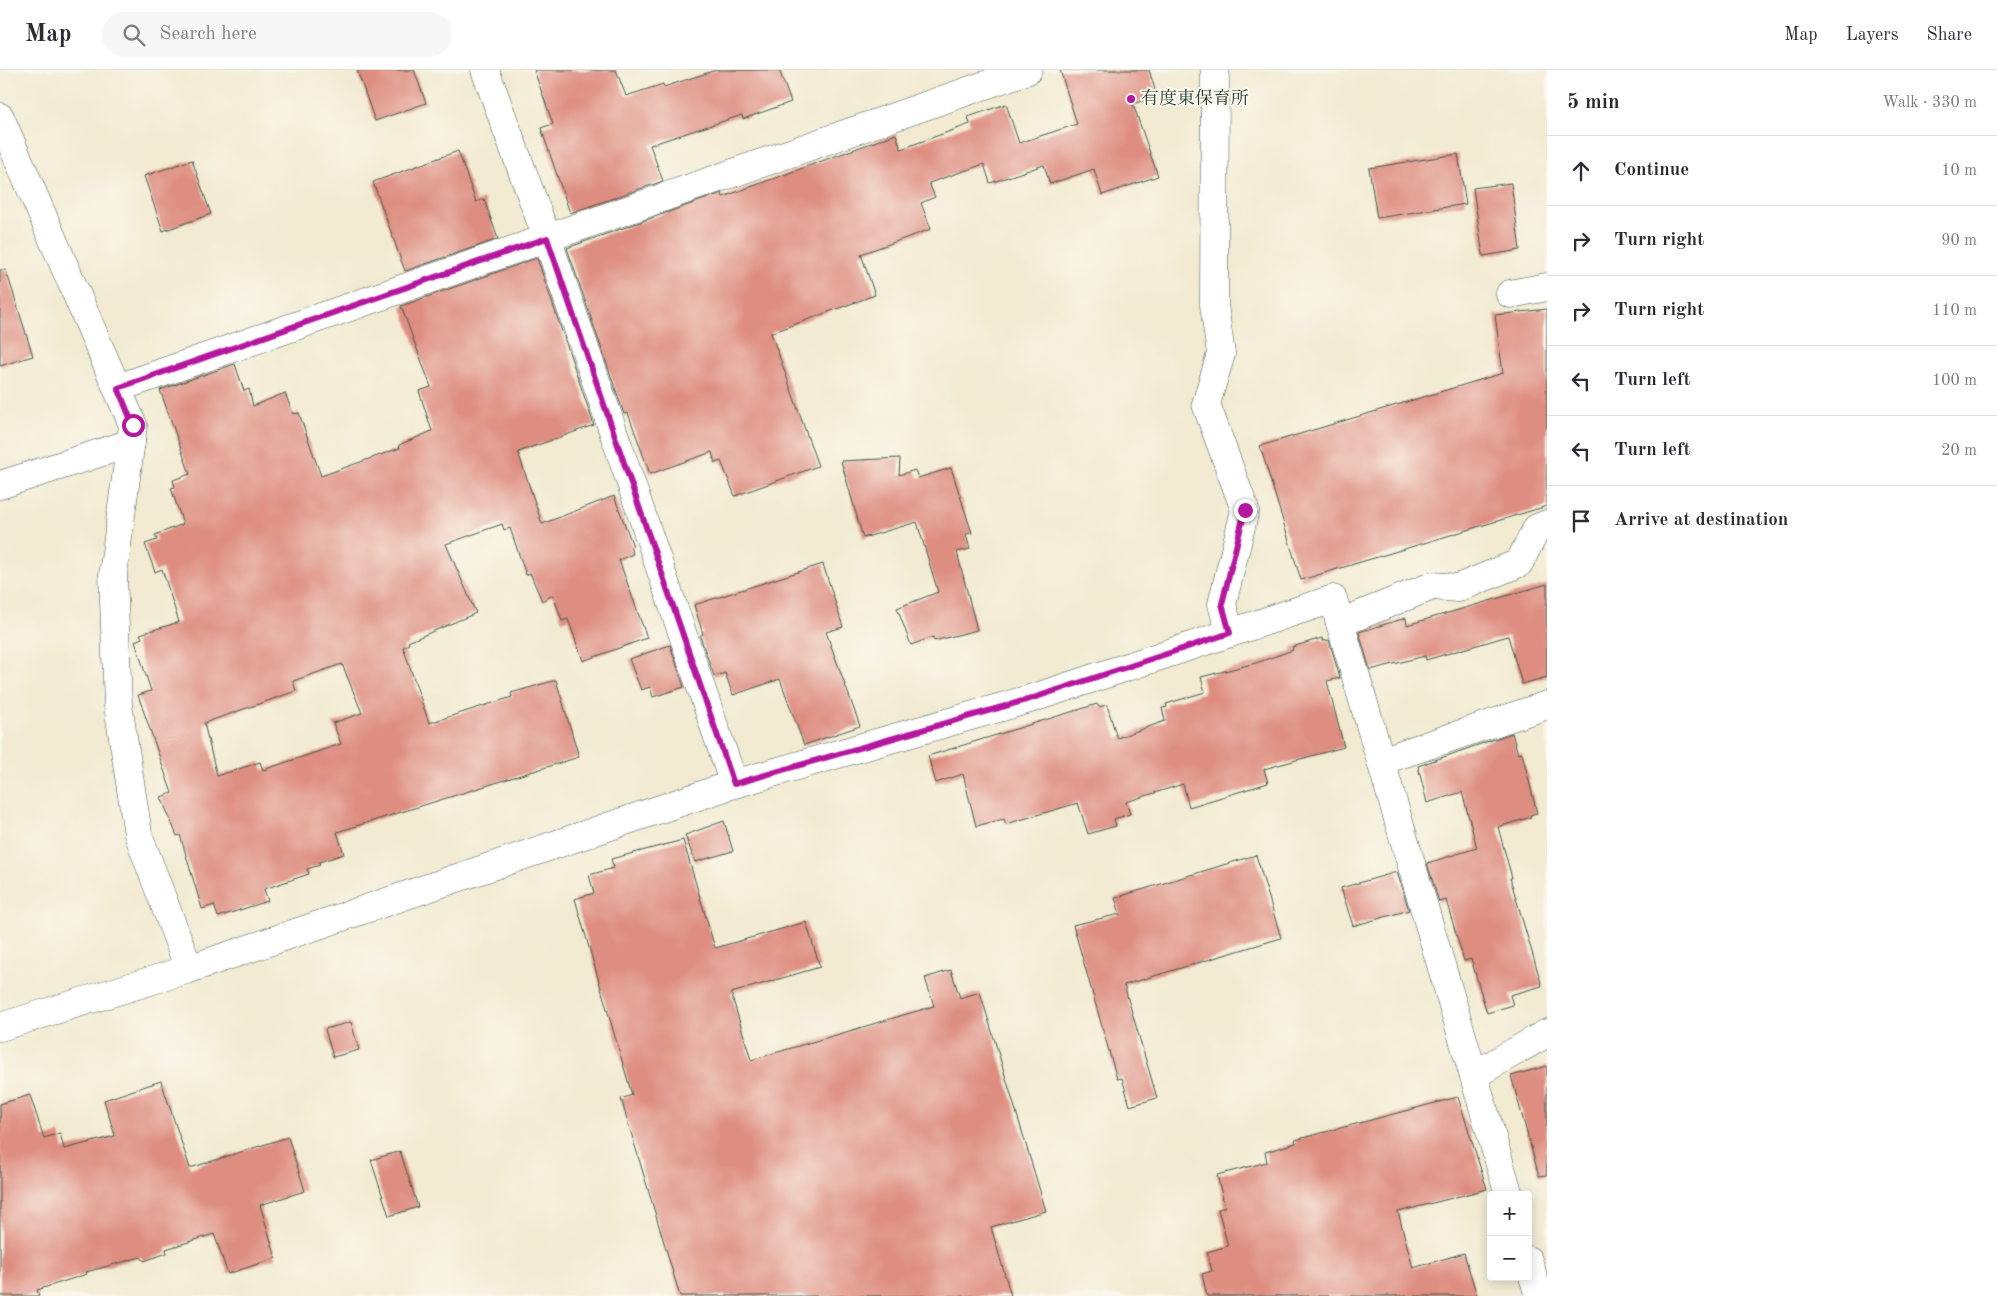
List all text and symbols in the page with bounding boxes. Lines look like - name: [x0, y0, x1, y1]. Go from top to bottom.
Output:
- search box: [102, 12, 452, 57]
- icon: search: [120, 21, 148, 49]
- text: Map: [25, 23, 72, 47]
- text: Search here: [160, 25, 257, 44]
- text: Map: [1784, 26, 1818, 44]
- text: Layers: [1846, 26, 1898, 44]
- text: Share: [1926, 26, 1972, 44]
- place label: 有度東保育所: [1141, 88, 1249, 108]
- text: 5 min: [1567, 92, 1620, 113]
- marker: 有度東保育所: [1125, 93, 1137, 105]
- text: Walk · 330 m: [1882, 95, 1977, 111]
- icon: ahead: [1567, 157, 1595, 185]
- text: Continue: [1614, 161, 1689, 180]
- text: 10 m: [1941, 163, 1977, 179]
- icon: right: [1567, 227, 1595, 255]
- text: Turn right: [1614, 231, 1704, 250]
- text: 90 m: [1941, 233, 1977, 249]
- icon: right: [1567, 297, 1595, 325]
- text: Turn right: [1614, 301, 1704, 320]
- text: 110 m: [1932, 303, 1977, 319]
- icon: left: [1567, 367, 1595, 395]
- text: Turn left: [1614, 371, 1691, 390]
- text: 100 m: [1932, 373, 1977, 389]
- route start: [122, 414, 145, 437]
- icon: left: [1567, 437, 1595, 465]
- text: Turn left: [1614, 441, 1691, 460]
- text: 20 m: [1941, 443, 1977, 459]
- route end: [1234, 499, 1257, 522]
- icon: arrive: [1567, 507, 1595, 535]
- text: Arrive at destination: [1614, 511, 1788, 530]
- map controls: [1487, 1191, 1532, 1281]
- button: +: [1487, 1191, 1532, 1236]
- button: −: [1487, 1236, 1532, 1281]

